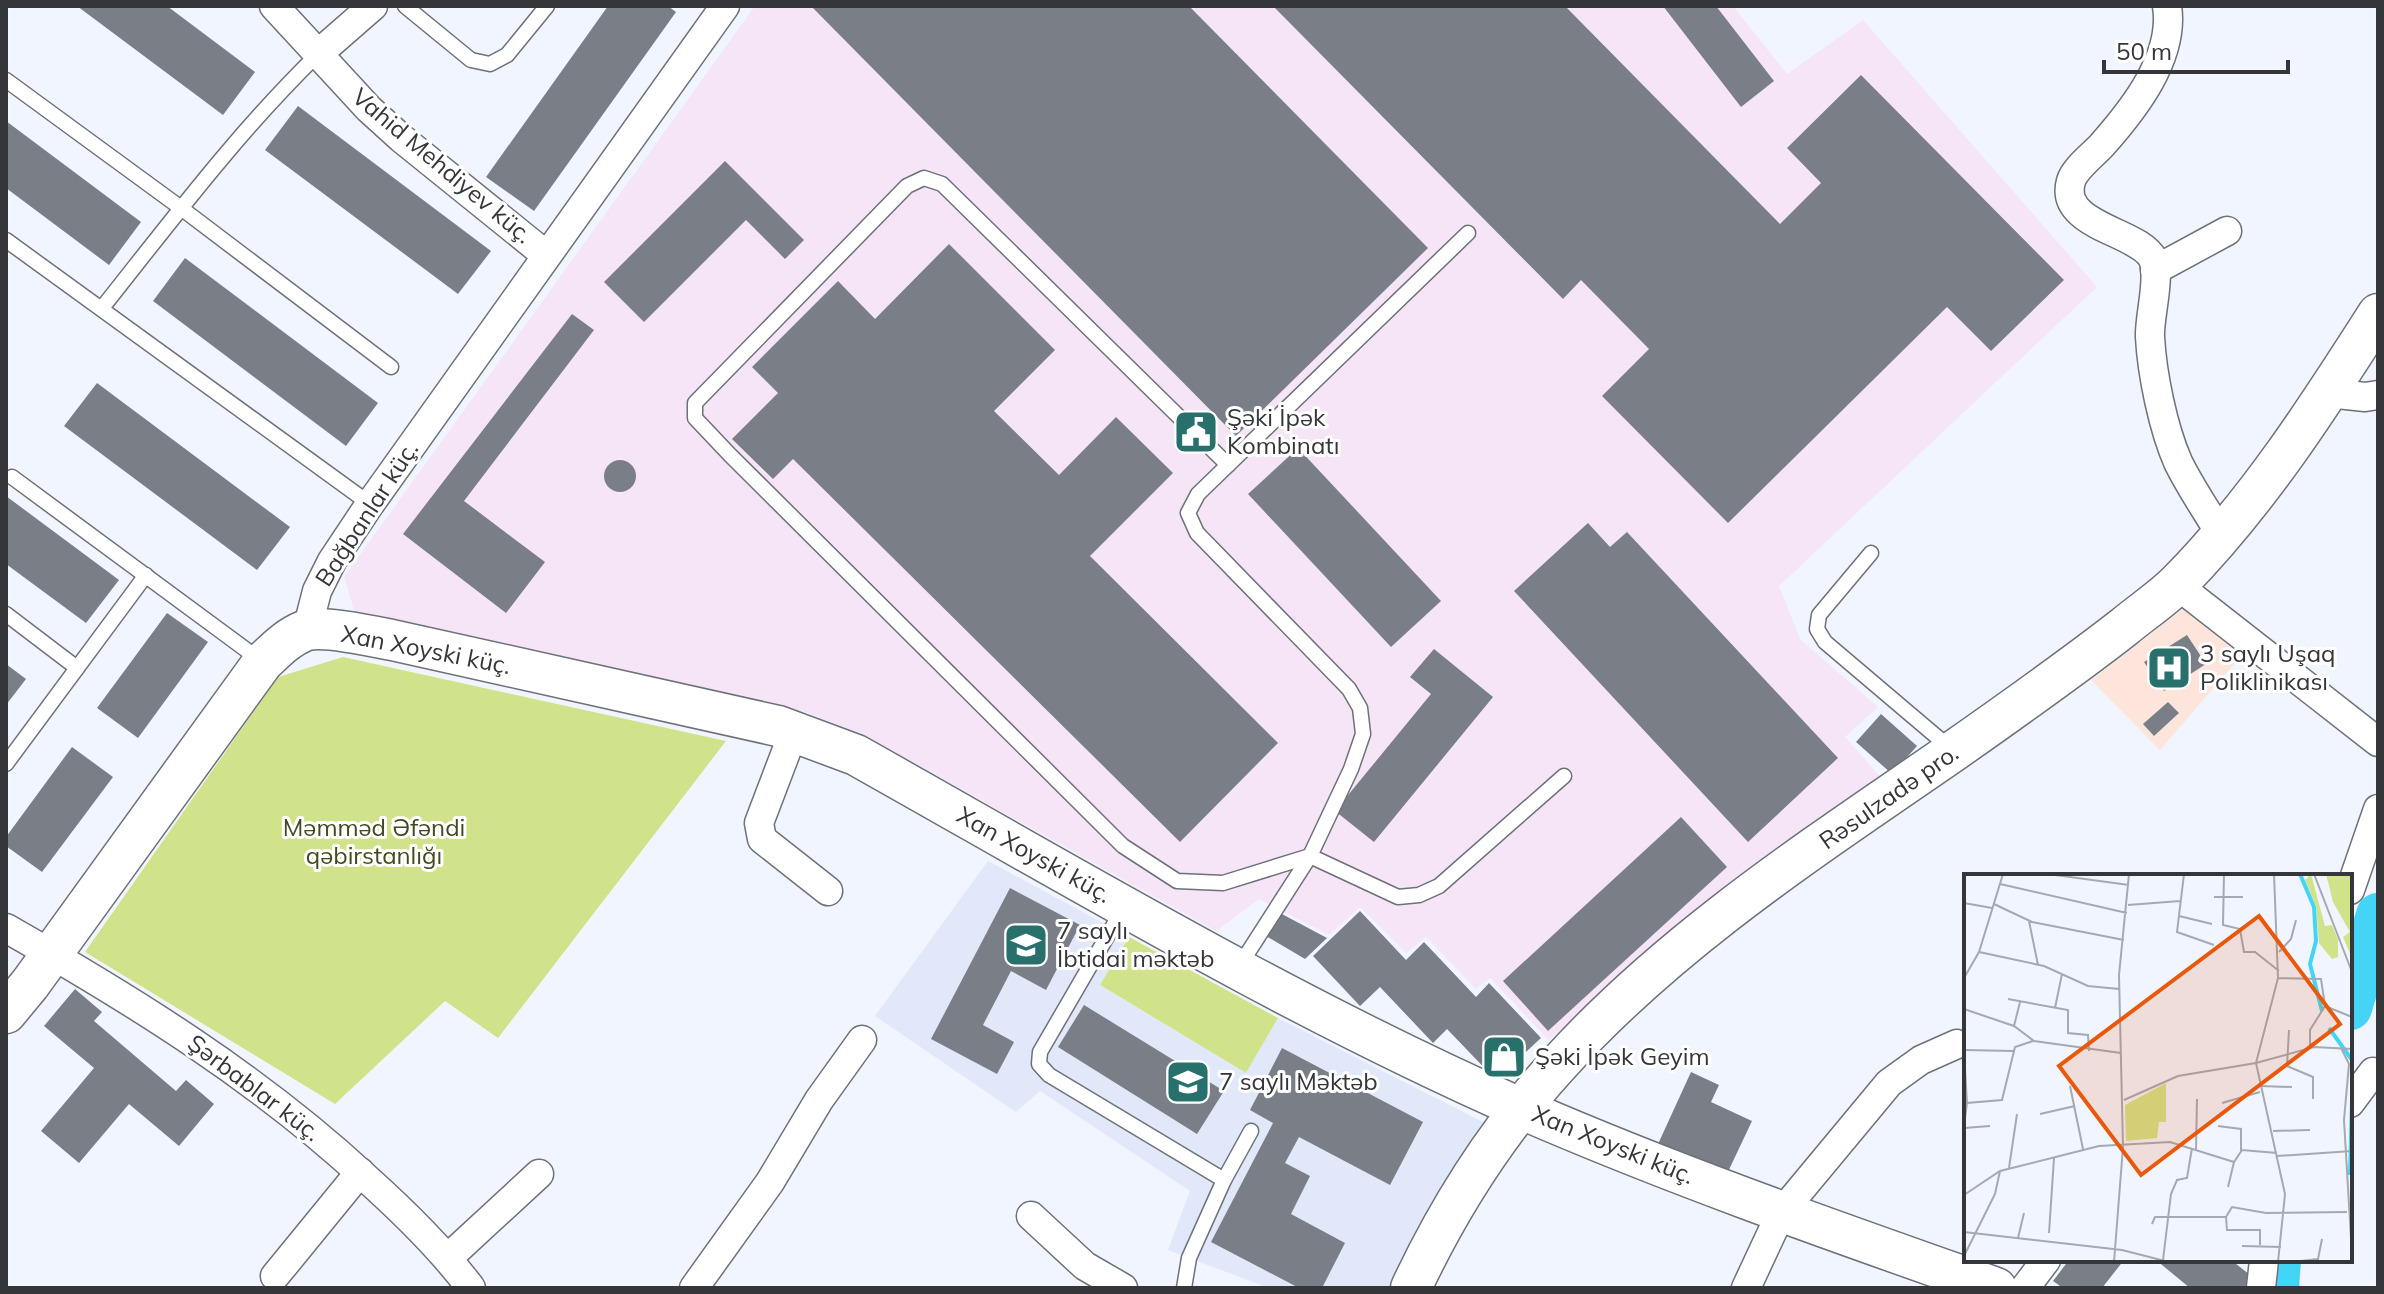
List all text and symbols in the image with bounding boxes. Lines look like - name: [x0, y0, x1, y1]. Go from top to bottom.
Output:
- scale bar: [2104, 24, 2288, 74]
- text: 50 m: [2116, 36, 2172, 66]
- street label: Vahid Mehdiyev küç.: [346, 81, 539, 249]
- place label: Şəki İpək Kombinatı: [1227, 402, 1339, 460]
- public building icon: Şəki İpək Kombinatı: [1172, 408, 1220, 456]
- street label: Bağbanlar küç.: [308, 435, 424, 592]
- street label: Xan Xoyski küç.: [339, 618, 513, 680]
- place label: 3 saylı Uşaq Poliklinikası: [2200, 638, 2336, 696]
- hospital icon: 3 saylı Uşaq Poliklinikası: [2145, 644, 2193, 692]
- street label: Rəsulzadə pro.: [1813, 737, 1964, 855]
- street label: Xan Xoyski küç.: [952, 799, 1117, 909]
- park label: Məmməd Əfəndi qəbirstanlığı: [283, 812, 465, 870]
- inset map: [1964, 874, 2352, 1262]
- place label: 7 saylı İbtidai məktəb: [1057, 915, 1214, 973]
- school or university icon: 7 saylı İbtidai məktəb: [1002, 921, 1050, 969]
- street label: Şərbablar küç.: [182, 1027, 327, 1147]
- shop icon: Şəki İpək Geyim: [1480, 1033, 1528, 1081]
- place label: Şəki İpək Geyim: [1535, 1041, 1710, 1071]
- school or university icon: 7 saylı Məktəb: [1164, 1058, 1212, 1106]
- place label: 7 saylı Məktəb: [1219, 1066, 1378, 1096]
- street label: Xan Xoyski küç.: [1528, 1098, 1699, 1190]

